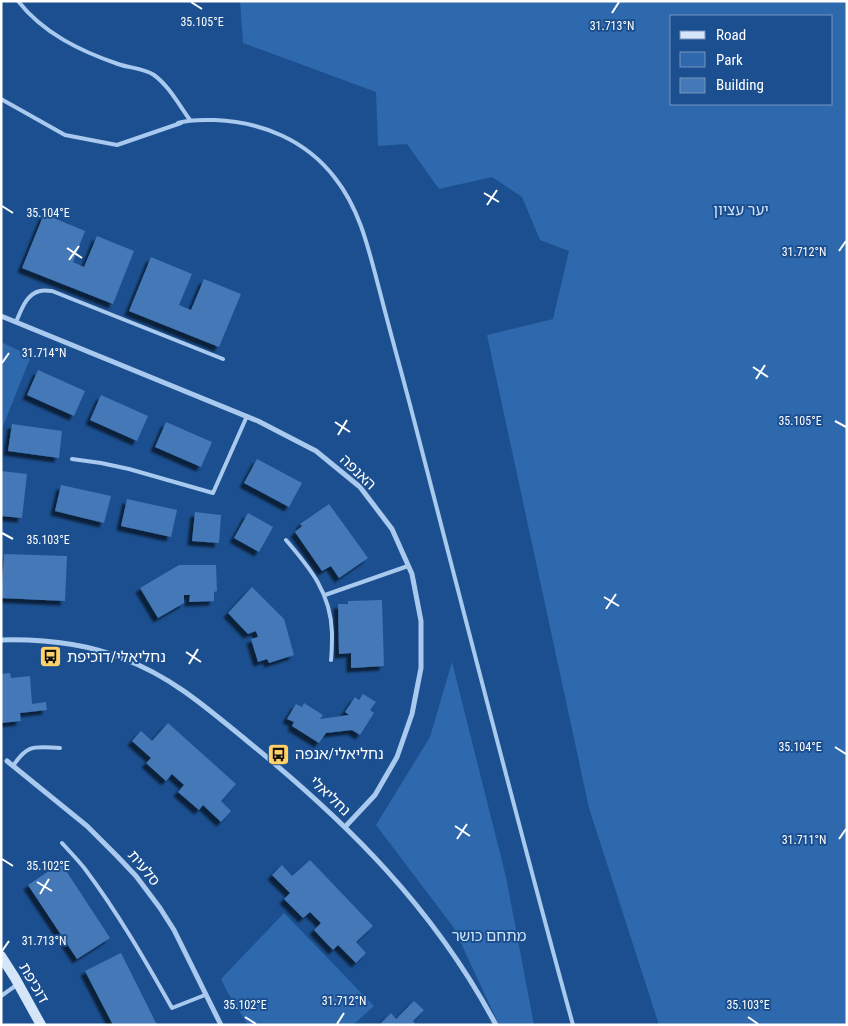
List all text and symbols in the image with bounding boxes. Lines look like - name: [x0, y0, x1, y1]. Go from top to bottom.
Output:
- text: 35.105°E: [180, 15, 224, 29]
- legend: [670, 15, 833, 105]
- text: 31.713°N: [590, 19, 634, 33]
- text: Road: [716, 26, 746, 44]
- text: Park: [716, 51, 743, 69]
- text: Building: [716, 76, 764, 94]
- park label: יער עציון: [713, 201, 769, 219]
- text: 35.104°E: [26, 206, 70, 220]
- text: 31.712°N: [782, 245, 826, 259]
- text: 31.714°N: [22, 346, 66, 360]
- text: 35.105°E: [778, 414, 822, 428]
- street label: האנפה: [336, 451, 380, 493]
- text: 35.103°E: [26, 533, 70, 547]
- bus stop icon: נחליאלי/דוכיפת: [39, 645, 63, 669]
- place label: נחליאלי/דוכיפת: [67, 648, 166, 666]
- text: 35.104°E: [778, 740, 822, 754]
- bus stop icon: נחליאלי/אנפה: [267, 742, 291, 766]
- place label: נחליאלי/אנפה: [295, 745, 384, 763]
- street label: נחליאלי: [306, 773, 354, 819]
- text: 31.711°N: [782, 833, 826, 847]
- street label: סלעית: [124, 847, 164, 889]
- text: 35.102°E: [26, 859, 70, 873]
- park label: מתחם כושר: [452, 927, 526, 945]
- text: 31.713°N: [22, 934, 66, 948]
- street label: דוכיפת: [15, 960, 53, 1006]
- text: 31.712°N: [322, 994, 366, 1008]
- text: 35.102°E: [223, 998, 267, 1012]
- text: 35.103°E: [726, 998, 770, 1012]

